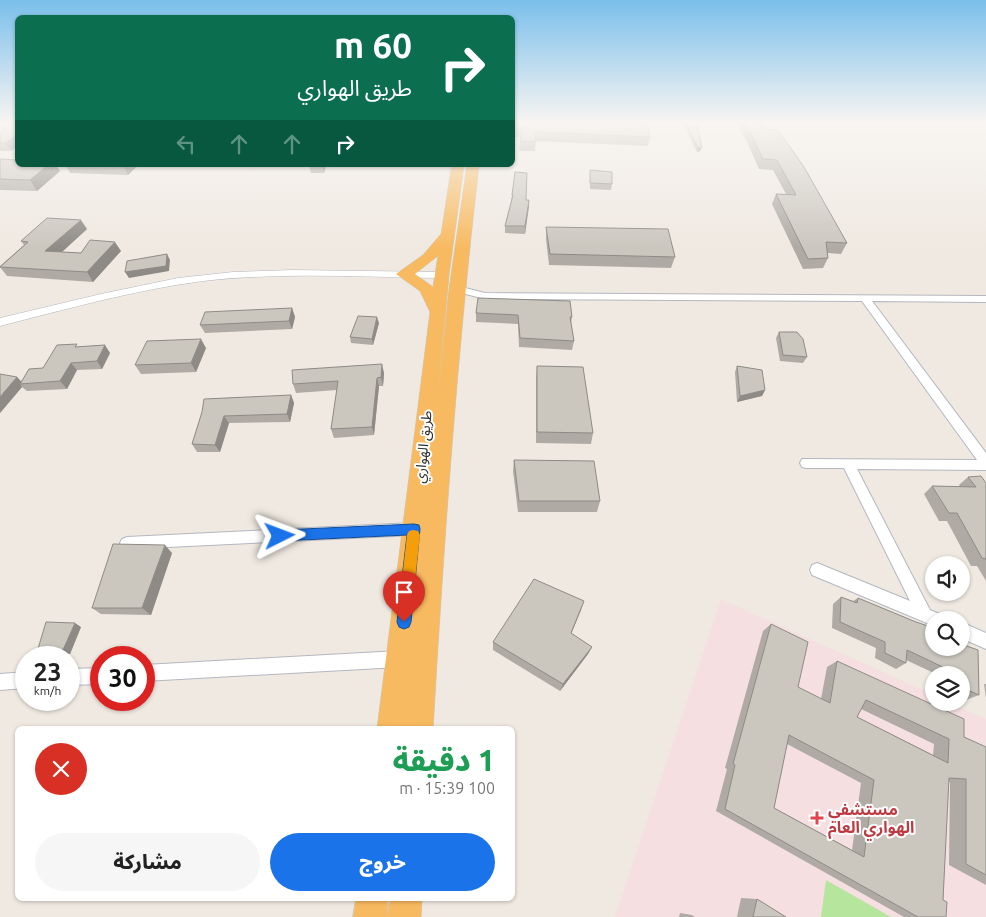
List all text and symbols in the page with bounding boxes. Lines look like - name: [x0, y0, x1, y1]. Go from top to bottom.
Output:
- text: 60 m: [334, 25, 412, 65]
- icon: right: [430, 35, 495, 100]
- text: طريق الهواري: [297, 75, 412, 100]
- icon: left: [172, 130, 200, 158]
- icon: ahead: [225, 130, 253, 158]
- icon: ahead: [278, 130, 306, 158]
- icon: right: [331, 130, 359, 158]
- street label: طريق الهواري: [411, 410, 438, 485]
- position arrow: [253, 509, 305, 561]
- map controls: [925, 556, 970, 711]
- button: sound: [925, 556, 970, 601]
- pin: [383, 571, 425, 622]
- icon: arrive: [390, 578, 418, 606]
- button: search: [925, 611, 970, 656]
- speed limit sign: 30: [90, 646, 155, 711]
- text: 23: [33, 658, 62, 686]
- button: layers: [925, 666, 970, 711]
- text: km/h: [34, 684, 61, 697]
- button: close: [35, 743, 87, 795]
- text: 1 دقيقة: [393, 743, 495, 777]
- text: 100 m · 15:39: [399, 779, 495, 797]
- place label: مستشفي الهواري العام: [828, 800, 914, 841]
- marker: مستشفي الهواري العام: [810, 811, 824, 825]
- button: مشاركة: [35, 833, 260, 891]
- button: خروج: [270, 833, 495, 891]

